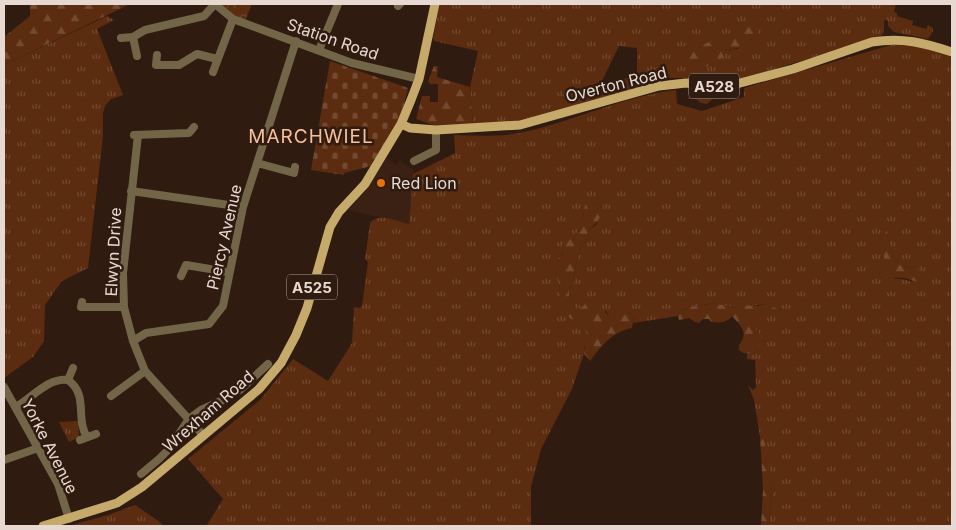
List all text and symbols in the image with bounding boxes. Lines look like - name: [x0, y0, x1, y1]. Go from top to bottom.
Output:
- street label: Station Road: [284, 14, 382, 64]
- street label: Overton Road: [563, 62, 669, 106]
- road number: A528: [689, 74, 739, 98]
- district label: MARCHWIEL: [248, 125, 374, 148]
- place label: Red Lion: [391, 173, 457, 193]
- marker: Red Lion: [375, 177, 387, 189]
- street label: Piercy Avenue: [202, 182, 246, 292]
- street label: Elwyn Drive: [101, 207, 125, 297]
- road number: A525: [287, 274, 337, 300]
- street label: Wrexham Road: [158, 366, 258, 456]
- street label: Yorke Avenue: [17, 395, 83, 497]

